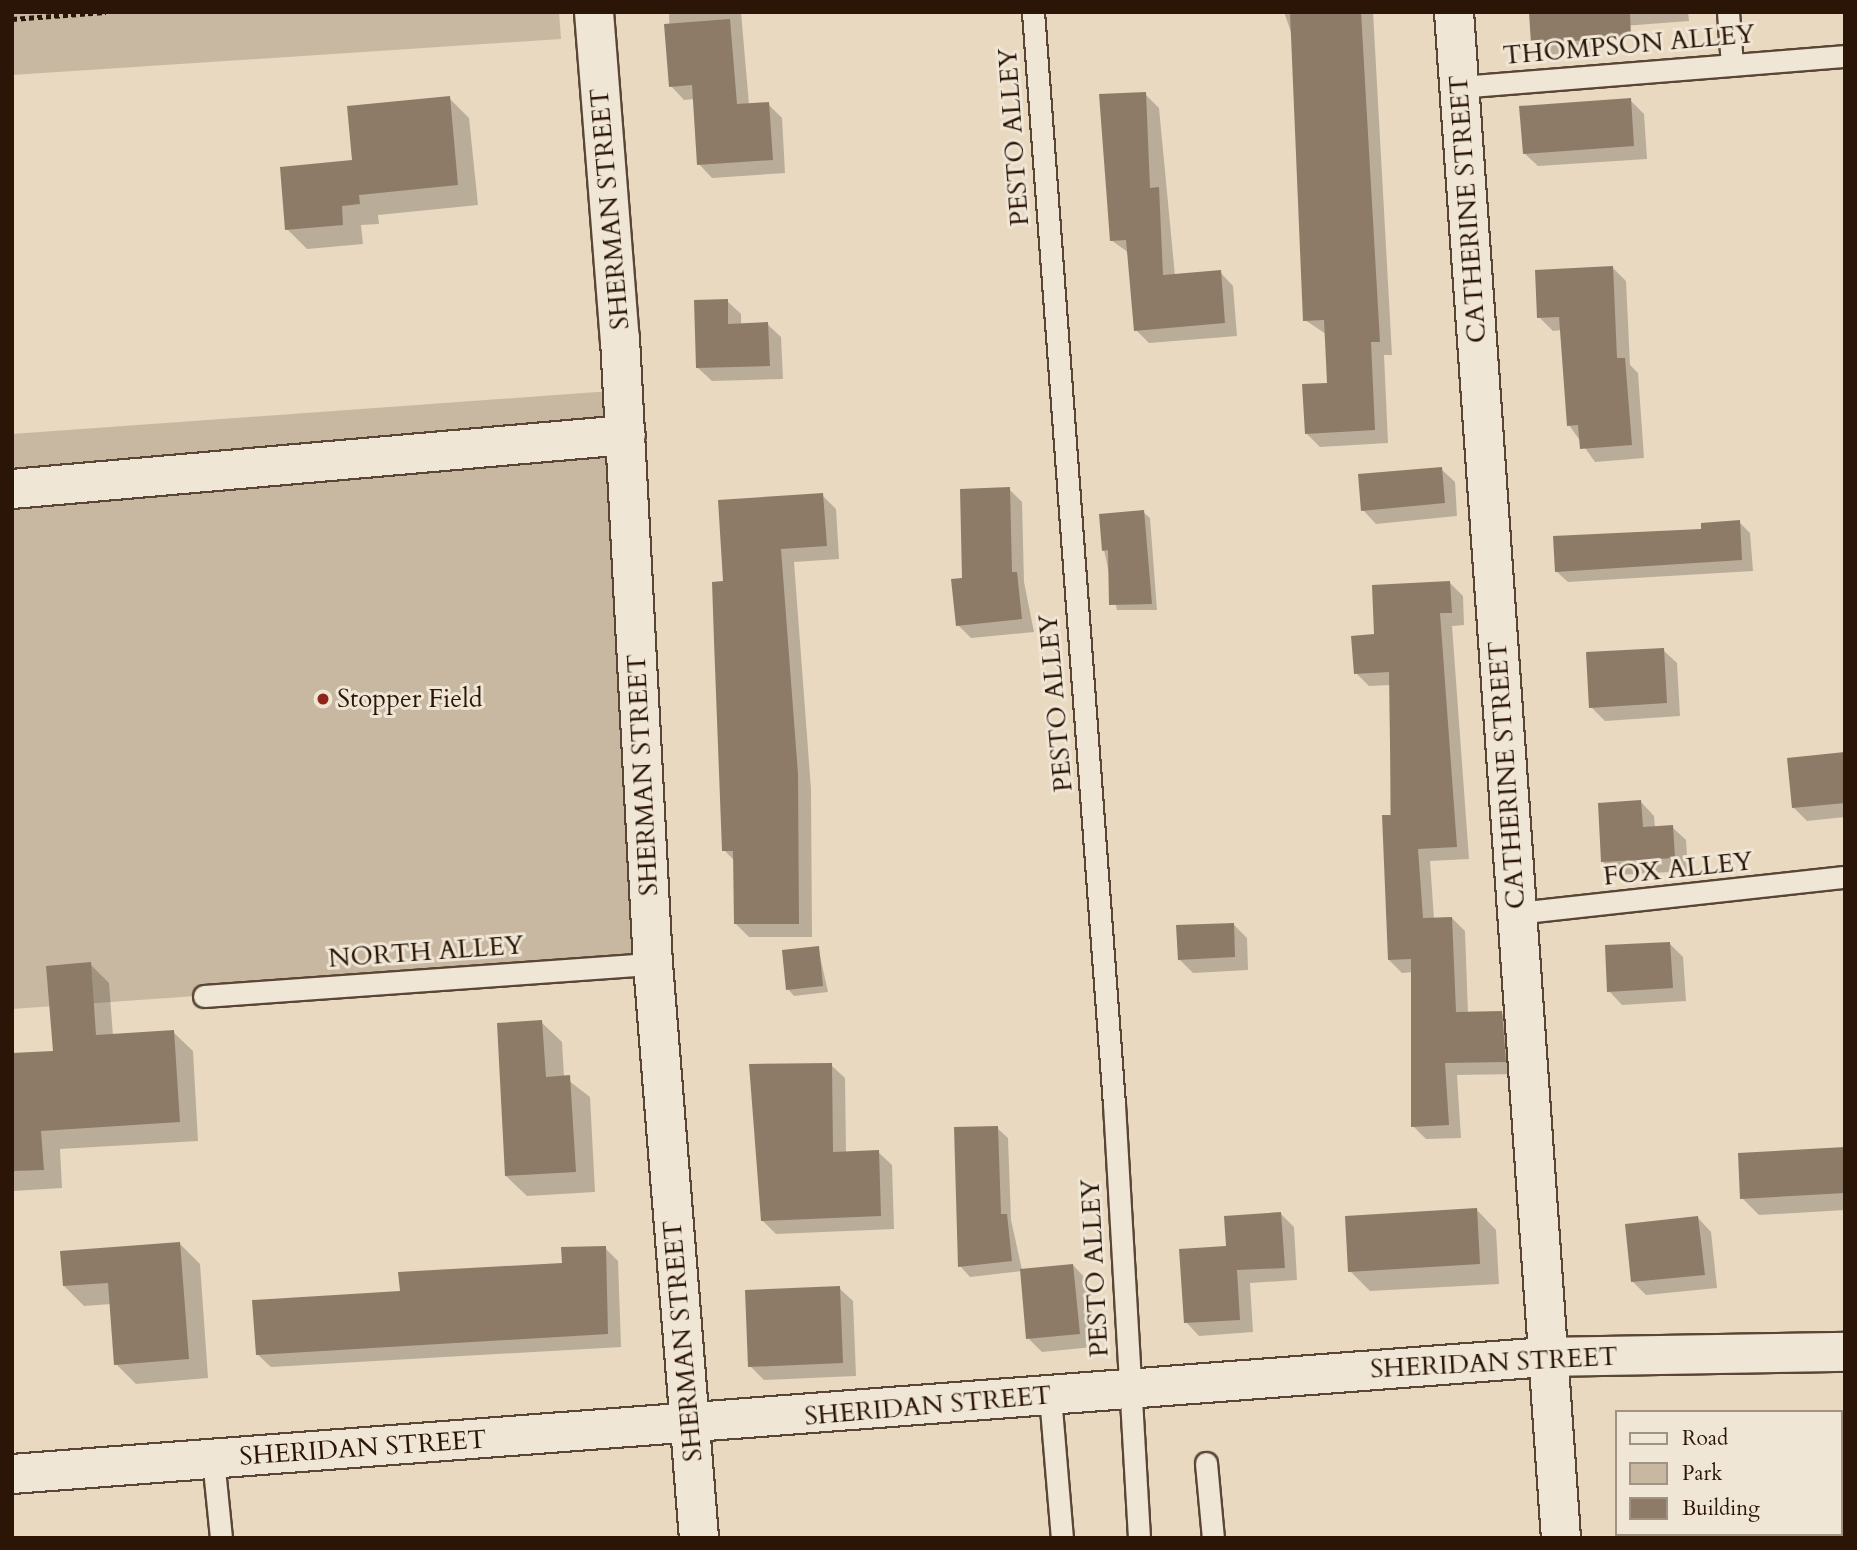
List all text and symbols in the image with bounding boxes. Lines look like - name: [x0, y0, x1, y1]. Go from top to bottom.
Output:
- street label: THOMPSON ALLEY: [1502, 18, 1756, 72]
- street label: PESTO ALLEY: [992, 47, 1036, 227]
- street label: CATHERINE STREET: [1443, 74, 1493, 344]
- street label: SHERMAN STREET: [584, 87, 636, 331]
- street label: PESTO ALLEY: [1033, 613, 1079, 793]
- street label: CATHERINE STREET: [1482, 640, 1532, 910]
- street label: SHERMAN STREET: [621, 653, 665, 897]
- place label: Stopper Field: [337, 683, 483, 715]
- marker: Stopper Field: [315, 691, 331, 707]
- street label: FOX ALLEY: [1602, 846, 1754, 892]
- street label: NORTH ALLEY: [327, 930, 525, 974]
- street label: PESTO ALLEY: [1075, 1178, 1115, 1358]
- street label: SHERMAN STREET: [657, 1219, 709, 1463]
- street label: SHERIDAN STREET: [1369, 1341, 1619, 1385]
- street label: SHERIDAN STREET: [803, 1380, 1053, 1432]
- legend: [1616, 1410, 1843, 1536]
- street label: SHERIDAN STREET: [238, 1424, 488, 1472]
- text: Road: [1682, 1424, 1728, 1453]
- text: Park: [1682, 1459, 1722, 1488]
- text: Building: [1682, 1494, 1760, 1523]

